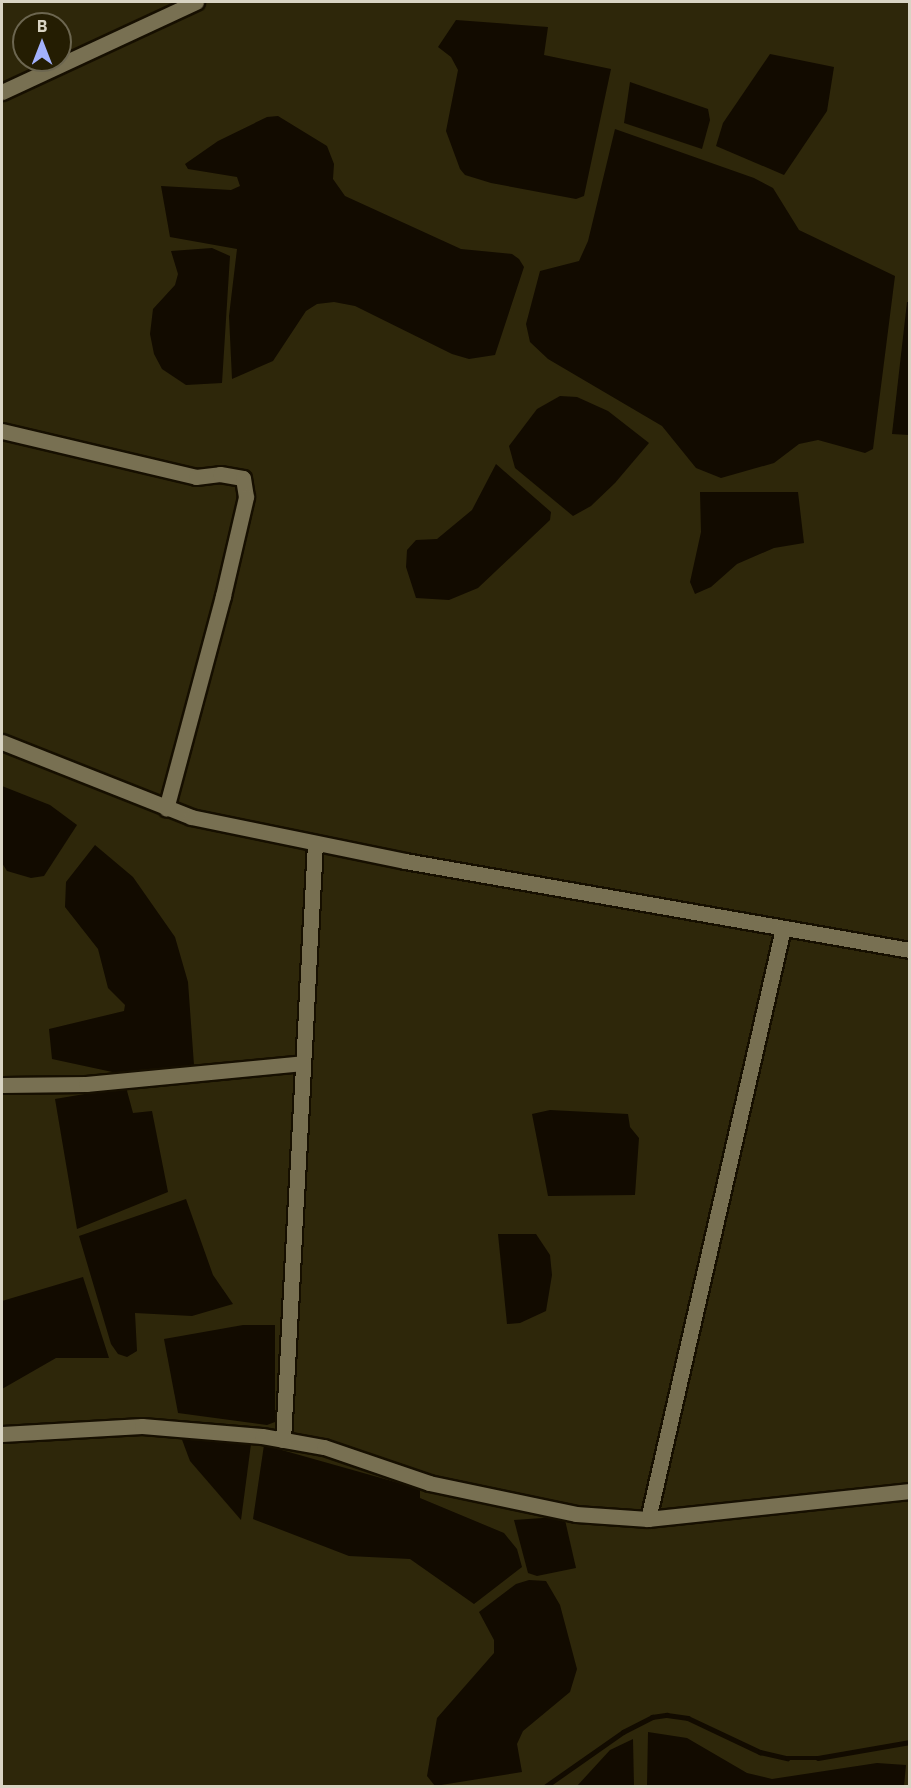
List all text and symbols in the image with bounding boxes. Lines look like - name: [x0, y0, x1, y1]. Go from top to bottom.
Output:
- north arrow: [12, 12, 72, 72]
- text: B: [37, 16, 47, 36]

